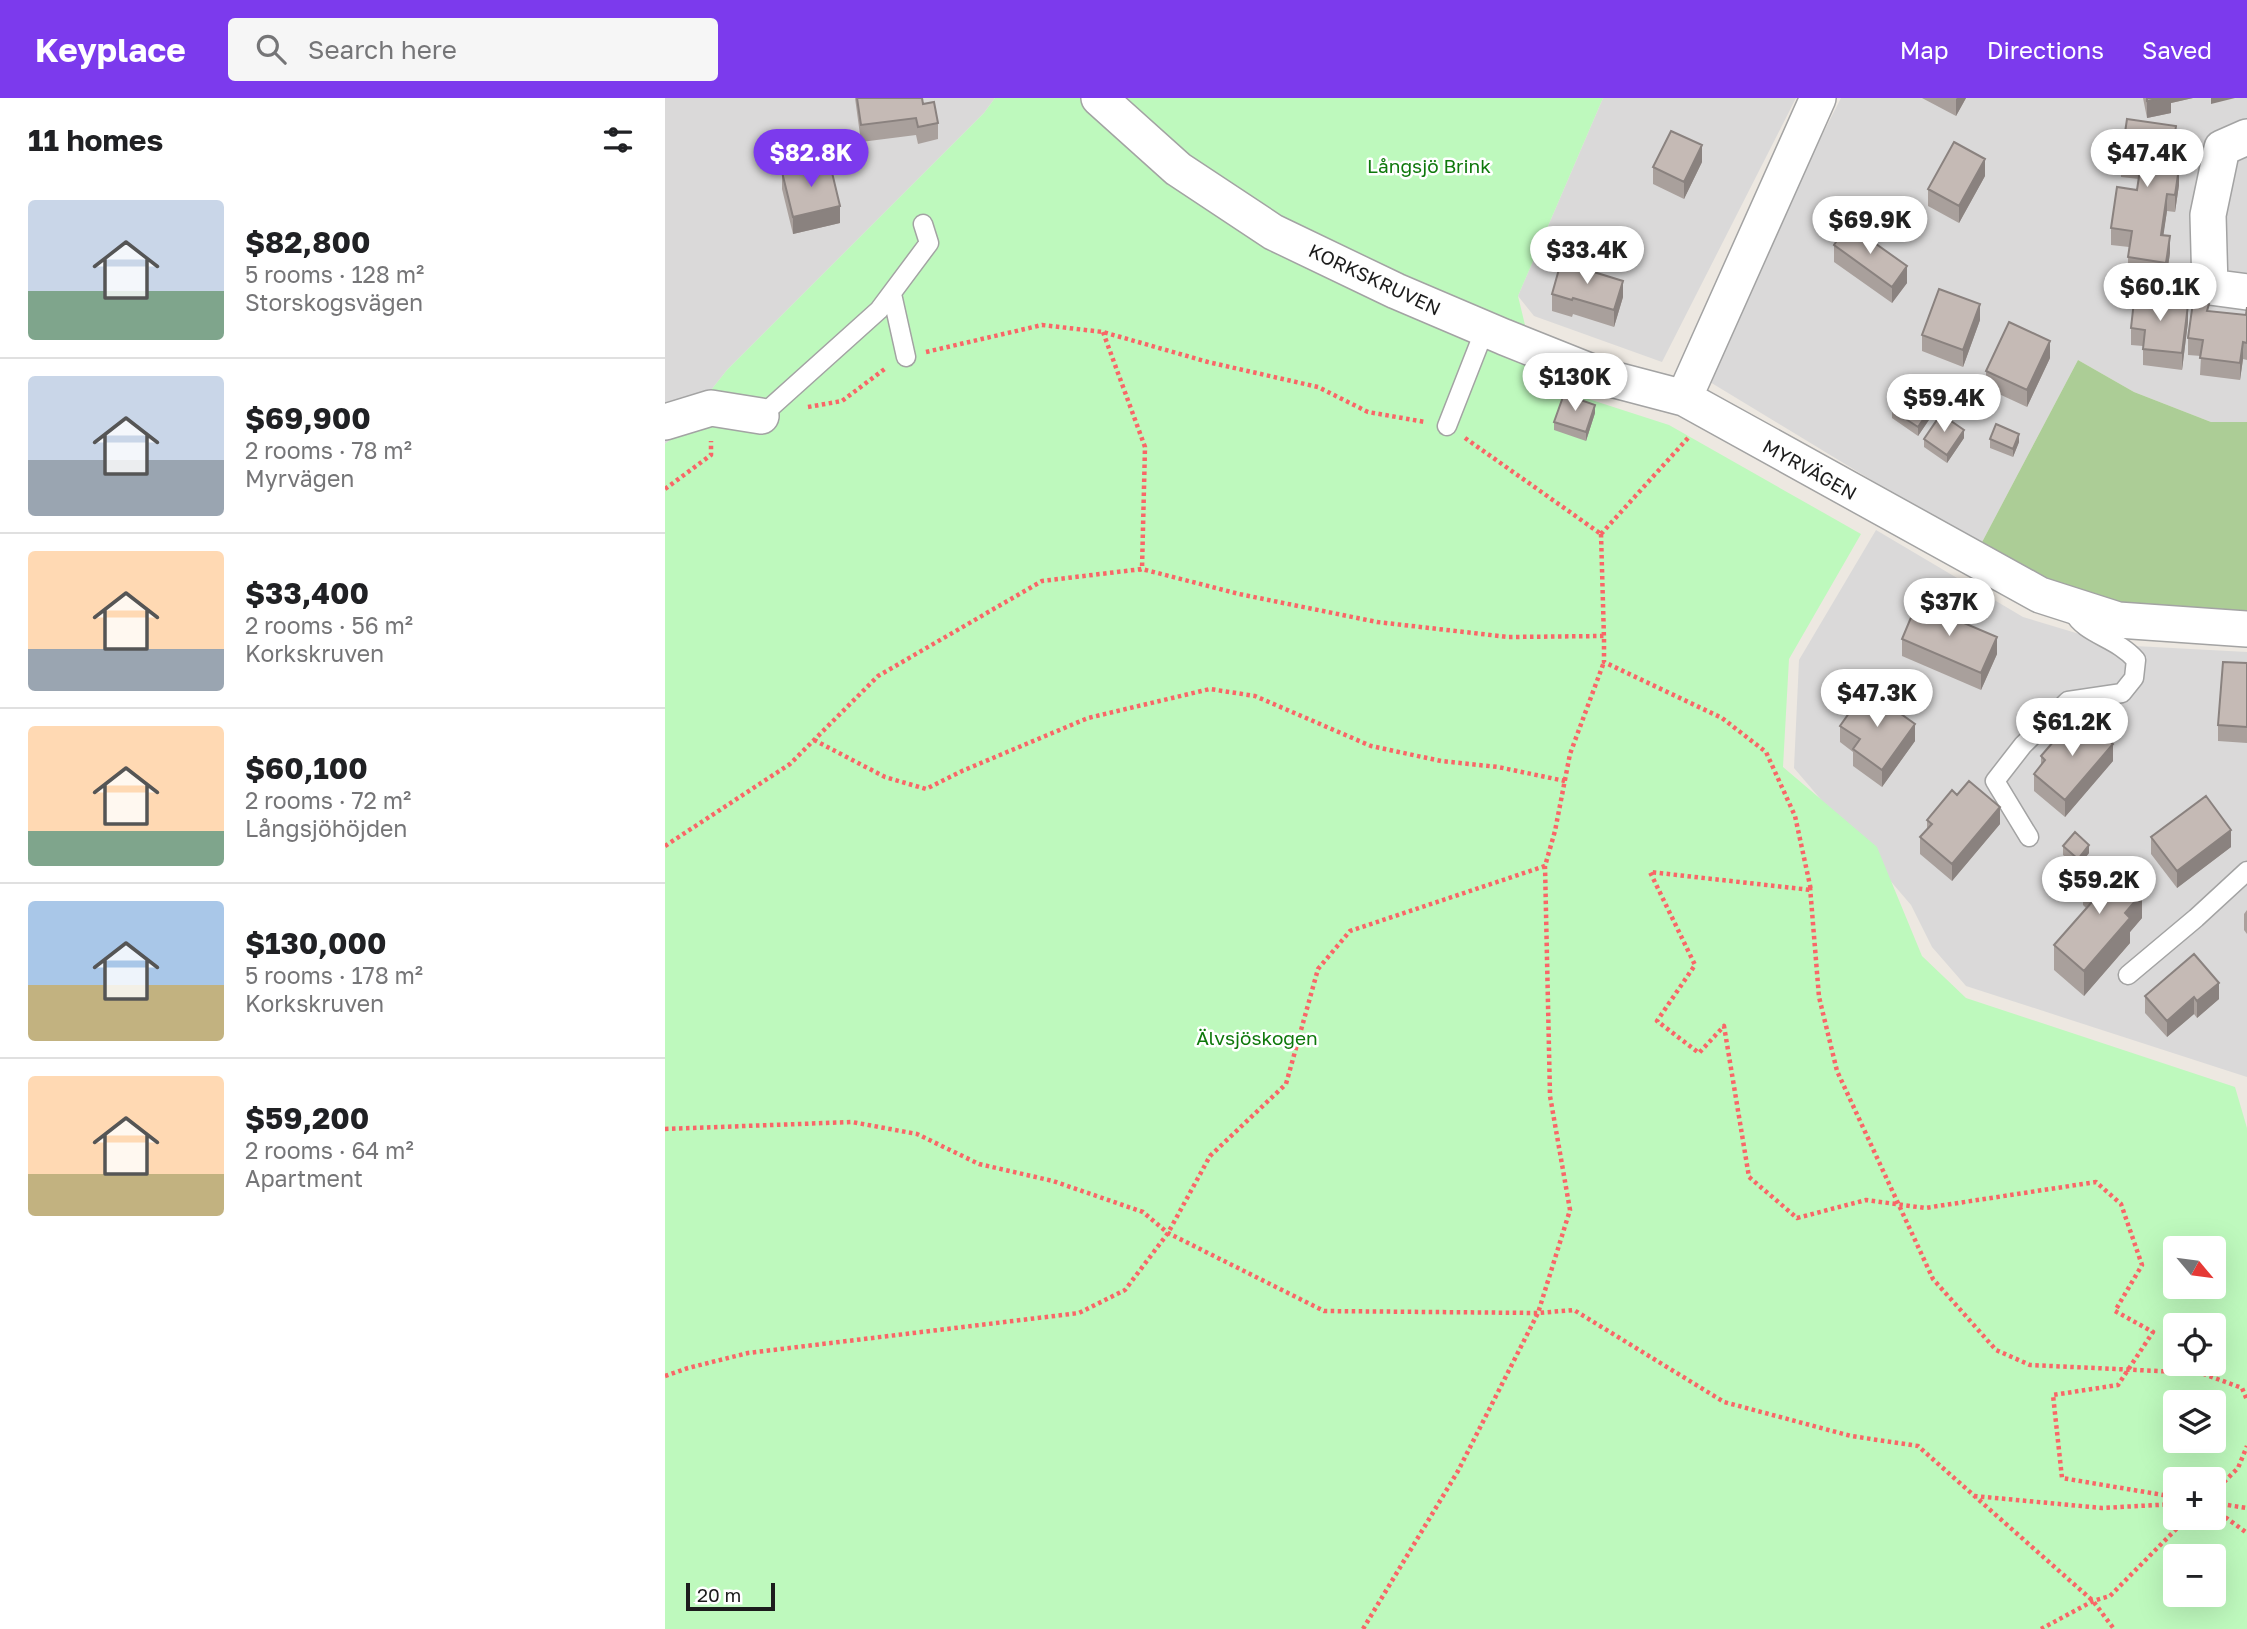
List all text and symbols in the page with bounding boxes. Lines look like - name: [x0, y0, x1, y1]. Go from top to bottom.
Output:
- search box: [228, 18, 718, 81]
- text: Keyplace: [35, 30, 186, 69]
- icon: search: [252, 30, 290, 68]
- text: Search here: [308, 34, 457, 65]
- text: Map: [1900, 35, 1949, 64]
- text: Directions: [1987, 35, 2104, 64]
- text: Saved: [2142, 35, 2212, 64]
- icon: filters: [599, 121, 637, 159]
- text: 11 homes: [28, 122, 163, 158]
- pin: $82.8K: [754, 130, 868, 189]
- pin: $47.4K: [2090, 130, 2204, 189]
- text: $82.8K: [770, 138, 852, 166]
- text: $47.4K: [2107, 138, 2187, 166]
- park label: Långsjö Brink: [1367, 154, 1491, 177]
- pin: $69.9K: [1813, 197, 1927, 256]
- text: $69.9K: [1828, 205, 1912, 233]
- text: $82,800: [245, 224, 370, 260]
- pin: $33.4K: [1530, 226, 1644, 286]
- icon: home: [84, 228, 168, 312]
- text: $33.4K: [1546, 235, 1628, 263]
- street label: KORKSKRUVEN: [1305, 238, 1445, 320]
- text: 5 rooms · 128 m²: [245, 260, 424, 288]
- pin: $60.1K: [2103, 264, 2217, 323]
- text: $60.1K: [2120, 272, 2200, 300]
- text: Storskogsvägen: [245, 288, 423, 316]
- pin: $130K: [1526, 354, 1624, 413]
- text: $130K: [1539, 362, 1611, 390]
- pin: $59.4K: [1887, 374, 2001, 434]
- text: $59.4K: [1903, 383, 1985, 411]
- text: $69,900: [245, 400, 371, 436]
- icon: home: [84, 404, 168, 488]
- street label: MYRVÄGEN: [1759, 434, 1861, 504]
- text: 2 rooms · 78 m²: [245, 436, 412, 464]
- text: Myrvägen: [245, 464, 354, 492]
- text: $33,400: [245, 575, 369, 611]
- pin: $37K: [1908, 578, 1990, 638]
- icon: home: [84, 579, 168, 663]
- text: $37K: [1920, 587, 1978, 615]
- text: 2 rooms · 56 m²: [245, 611, 413, 639]
- text: Korkskruven: [245, 639, 384, 667]
- pin: $47.3K: [1820, 670, 1934, 729]
- text: $47.3K: [1837, 678, 1917, 706]
- pin: $61.2K: [2015, 698, 2129, 758]
- text: $61.2K: [2032, 707, 2112, 735]
- text: $60,100: [245, 750, 368, 786]
- icon: home: [84, 754, 168, 838]
- text: 2 rooms · 72 m²: [245, 786, 411, 814]
- text: Långsjöhöjden: [245, 814, 408, 842]
- pin: $59.2K: [2042, 856, 2156, 916]
- text: $59.2K: [2058, 865, 2140, 893]
- text: $130,000: [245, 925, 386, 961]
- icon: home: [84, 929, 168, 1013]
- text: 5 rooms · 178 m²: [245, 961, 423, 989]
- text: Korkskruven: [245, 989, 384, 1017]
- park label: Älvsjöskogen: [1196, 1026, 1318, 1049]
- text: $59,200: [245, 1100, 369, 1136]
- icon: home: [84, 1104, 168, 1188]
- text: 2 rooms · 64 m²: [245, 1136, 414, 1164]
- text: Apartment: [245, 1164, 363, 1192]
- north arrow: [2163, 1236, 2226, 1298]
- map controls: [2163, 1236, 2226, 1607]
- button: locate: [2163, 1313, 2226, 1376]
- button: layers: [2163, 1390, 2226, 1453]
- button: +: [2163, 1467, 2226, 1530]
- button: −: [2163, 1544, 2226, 1607]
- scale bar: [686, 1580, 775, 1612]
- text: 20 m: [697, 1583, 741, 1606]

